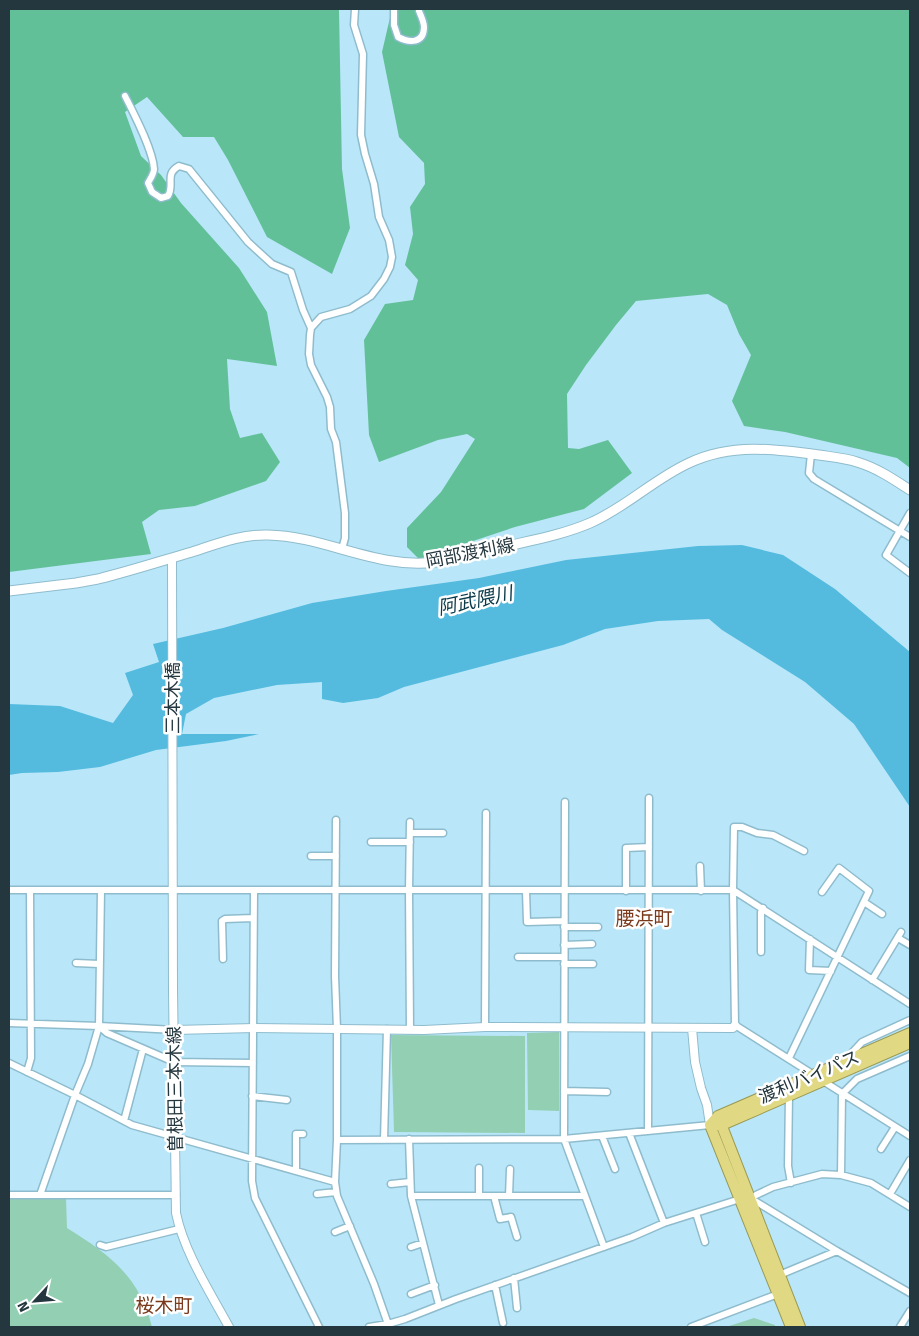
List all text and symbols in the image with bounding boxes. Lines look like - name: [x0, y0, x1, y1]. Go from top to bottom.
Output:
- street label: 岡部渡利線: [424, 534, 516, 572]
- water label: 阿武隈川: [436, 581, 517, 620]
- street label: 三本木橋: [162, 662, 184, 734]
- district label: 腰浜町: [615, 907, 673, 930]
- street label: 曽根田三本木線: [163, 1026, 187, 1152]
- street label: 渡利バイパス: [755, 1046, 863, 1108]
- north arrow: [10, 1276, 60, 1326]
- district label: 桜木町: [135, 1294, 193, 1317]
- text: N: [14, 1299, 33, 1314]

